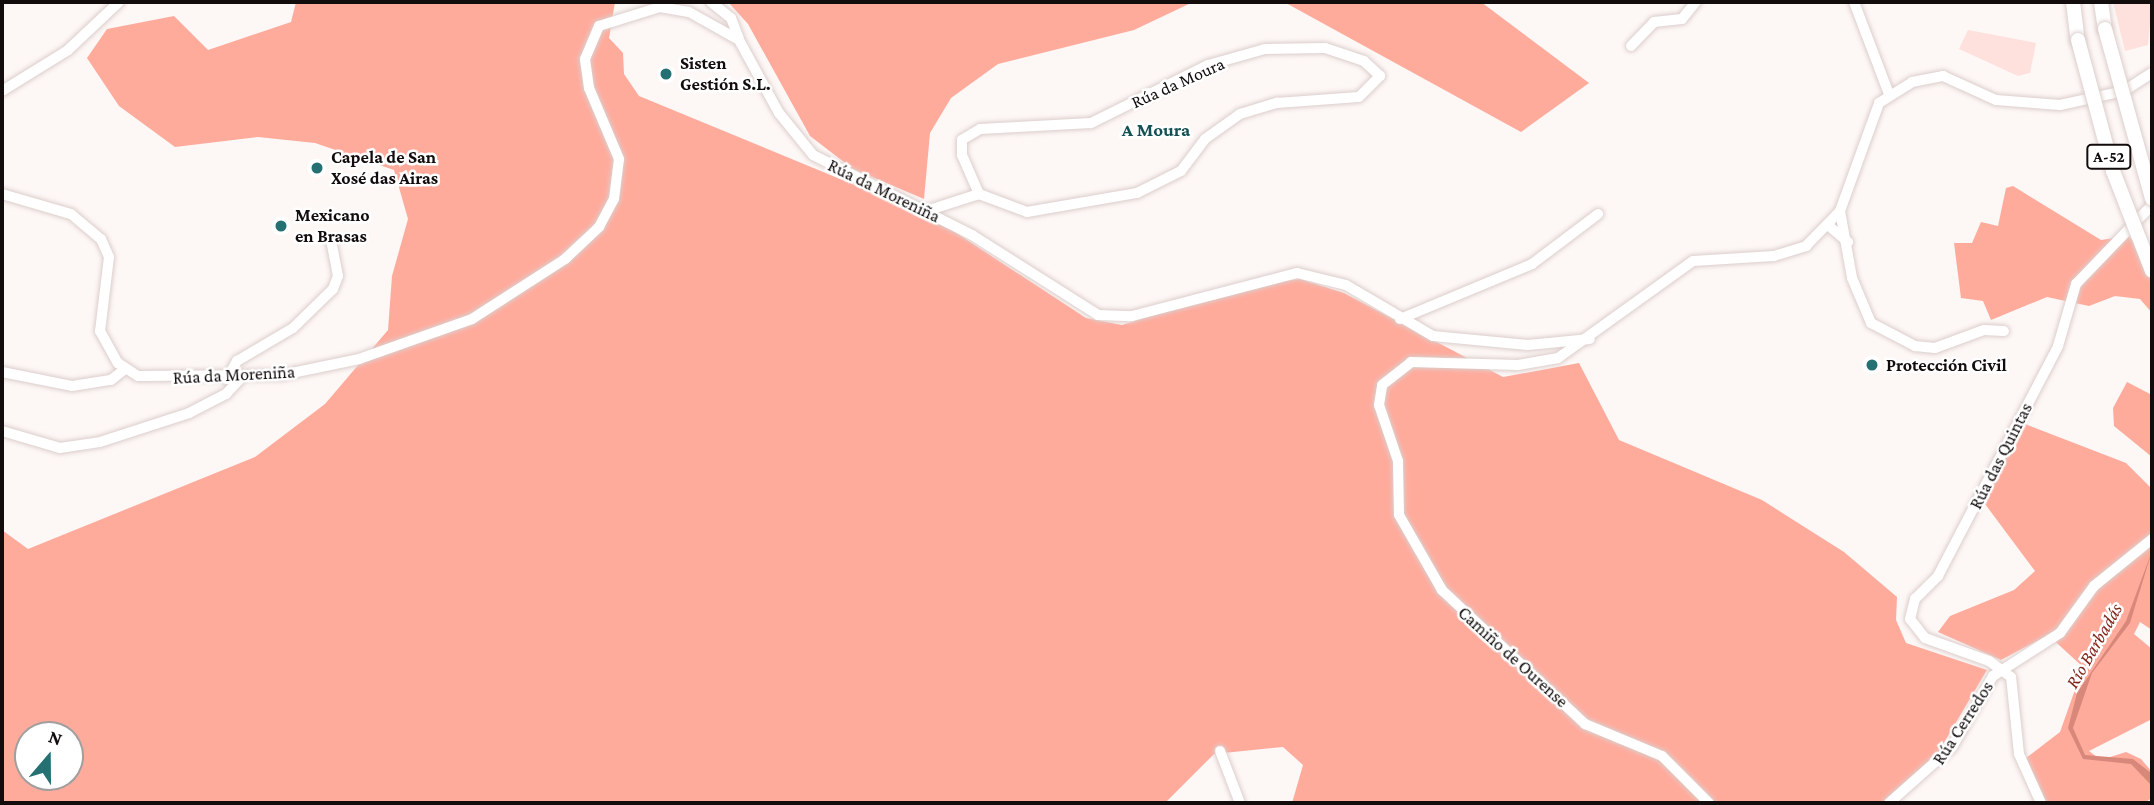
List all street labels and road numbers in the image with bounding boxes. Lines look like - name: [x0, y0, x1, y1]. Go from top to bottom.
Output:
- street label: Rúa da Moura: [1128, 53, 1228, 113]
- road number: A-52: [2086, 144, 2132, 169]
- street label: Rúa da Moreniña: [824, 154, 944, 228]
- street label: Rúa da Moreniña: [172, 361, 296, 389]
- street label: Rúa das Quintas: [1965, 399, 2037, 513]
- street label: Camiño de Ourense: [1453, 602, 1573, 712]
- street label: Rúa Cerredos: [1928, 677, 1998, 769]

